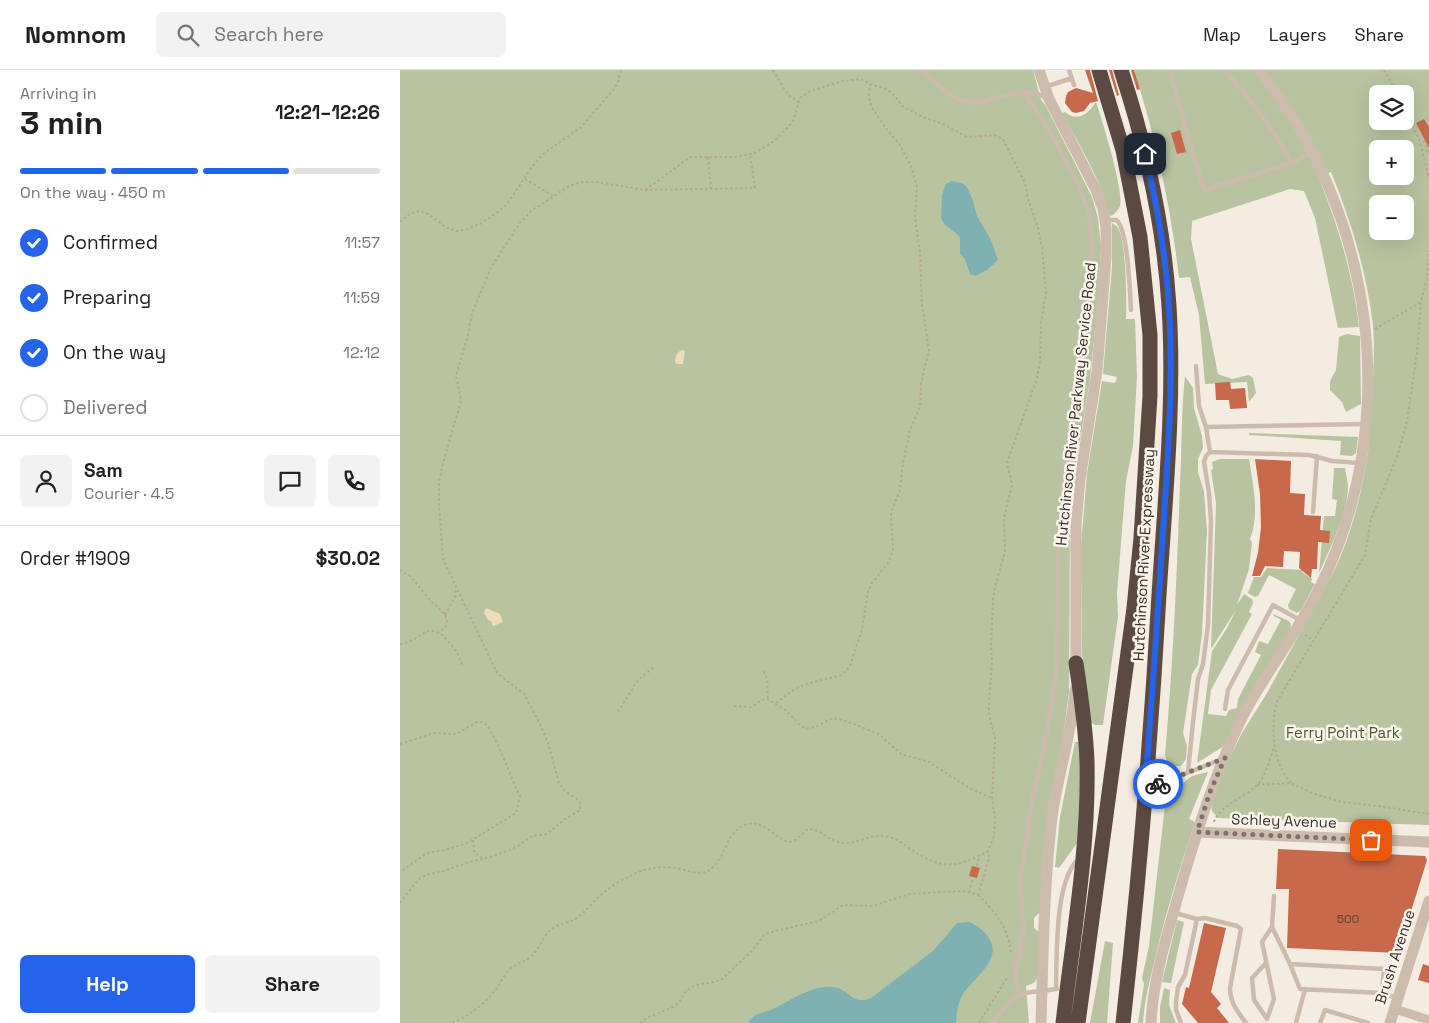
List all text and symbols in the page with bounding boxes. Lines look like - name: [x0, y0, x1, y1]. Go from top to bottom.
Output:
- search box: [156, 12, 506, 57]
- text: Nomnom: [25, 19, 126, 50]
- icon: search: [174, 21, 202, 49]
- text: Search here: [214, 22, 324, 47]
- text: Map: [1203, 23, 1241, 46]
- text: Layers: [1269, 23, 1326, 46]
- text: Share: [1354, 23, 1404, 46]
- text: Arriving in: [20, 83, 97, 104]
- map controls: [1369, 85, 1414, 240]
- button: layers: [1369, 85, 1414, 130]
- text: 12:21–12:26: [275, 100, 380, 125]
- text: 3 min: [20, 103, 103, 143]
- pin: [1124, 133, 1166, 175]
- icon: home: [1131, 140, 1159, 168]
- button: +: [1369, 140, 1414, 185]
- text: On the way · 450 m: [20, 182, 166, 203]
- button: −: [1369, 195, 1414, 240]
- icon: check: [20, 229, 48, 257]
- text: Confirmed: [63, 230, 158, 255]
- text: 11:57: [344, 232, 380, 253]
- street label: Hutchinson River Parkway Service Road: [1051, 261, 1100, 547]
- icon: check: [20, 284, 48, 312]
- text: Preparing: [63, 285, 151, 310]
- text: 11:59: [343, 287, 380, 308]
- icon: check: [20, 339, 48, 367]
- text: On the way: [63, 340, 166, 365]
- text: 12:12: [343, 342, 380, 363]
- text: Delivered: [63, 395, 148, 420]
- street label: Hutchinson River Expressway: [1128, 448, 1159, 662]
- button: person: [20, 455, 72, 507]
- button: chat: [264, 455, 316, 507]
- button: phone: [328, 455, 380, 507]
- text: Sam: [84, 458, 123, 483]
- text: Courier · 4.5: [84, 483, 174, 504]
- text: Order #1909: [20, 546, 130, 571]
- text: $30.02: [316, 546, 380, 571]
- park label: Ferry Point Park: [1286, 723, 1400, 742]
- courier: [1133, 759, 1183, 809]
- icon: bike: [1144, 770, 1172, 798]
- street label: Schley Avenue: [1231, 809, 1337, 832]
- pin: [1350, 819, 1392, 861]
- icon: bag: [1357, 826, 1385, 854]
- street label: Brush Avenue: [1370, 907, 1419, 1007]
- house number: 500: [1337, 911, 1359, 927]
- button: Help: [20, 955, 195, 1013]
- button: Share: [205, 955, 380, 1013]

